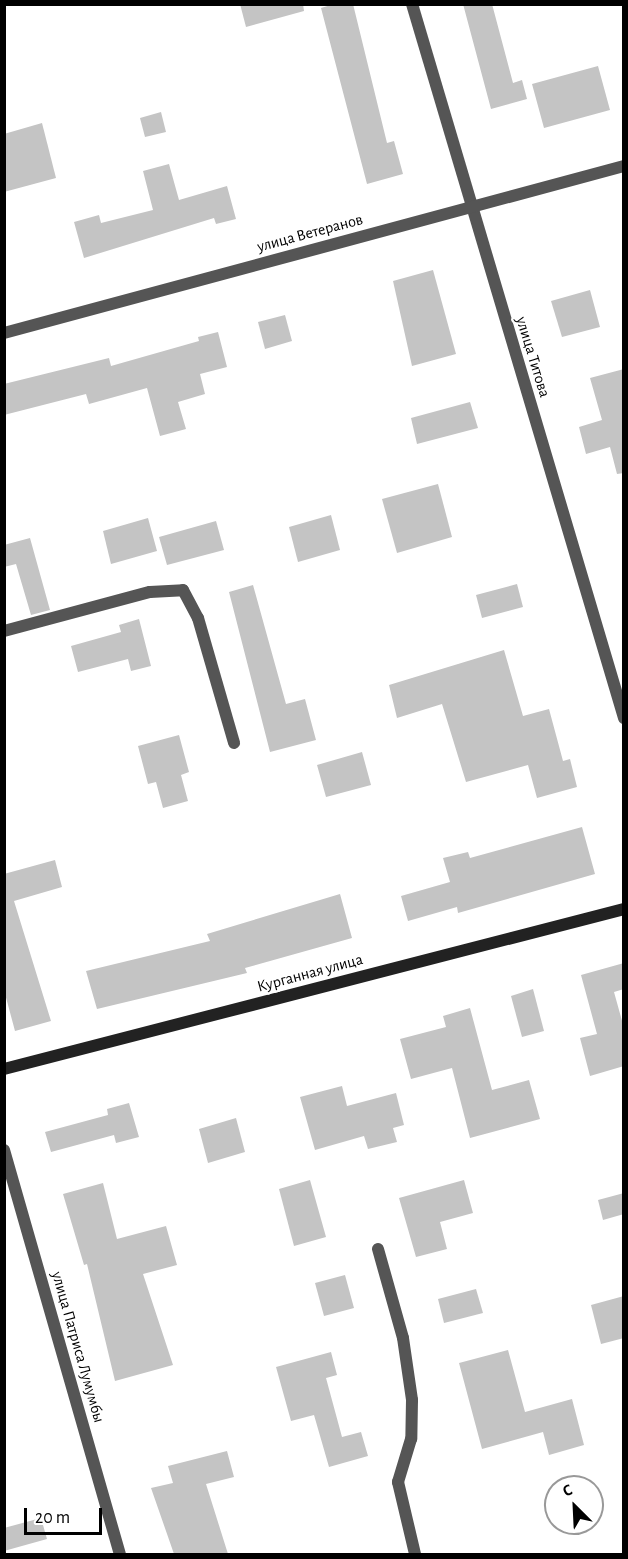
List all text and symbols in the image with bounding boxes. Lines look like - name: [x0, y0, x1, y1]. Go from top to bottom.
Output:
- street label: улица Ветеранов: [255, 210, 365, 256]
- street label: улица Титова: [512, 314, 554, 400]
- street label: Курганная улица: [255, 950, 365, 996]
- street label: улица Патриса Лумумбы: [47, 1269, 109, 1425]
- north arrow: [544, 1475, 604, 1535]
- text: С: [560, 1481, 575, 1499]
- scale bar: [27, 1496, 105, 1534]
- text: 20 m: [35, 1509, 70, 1527]

